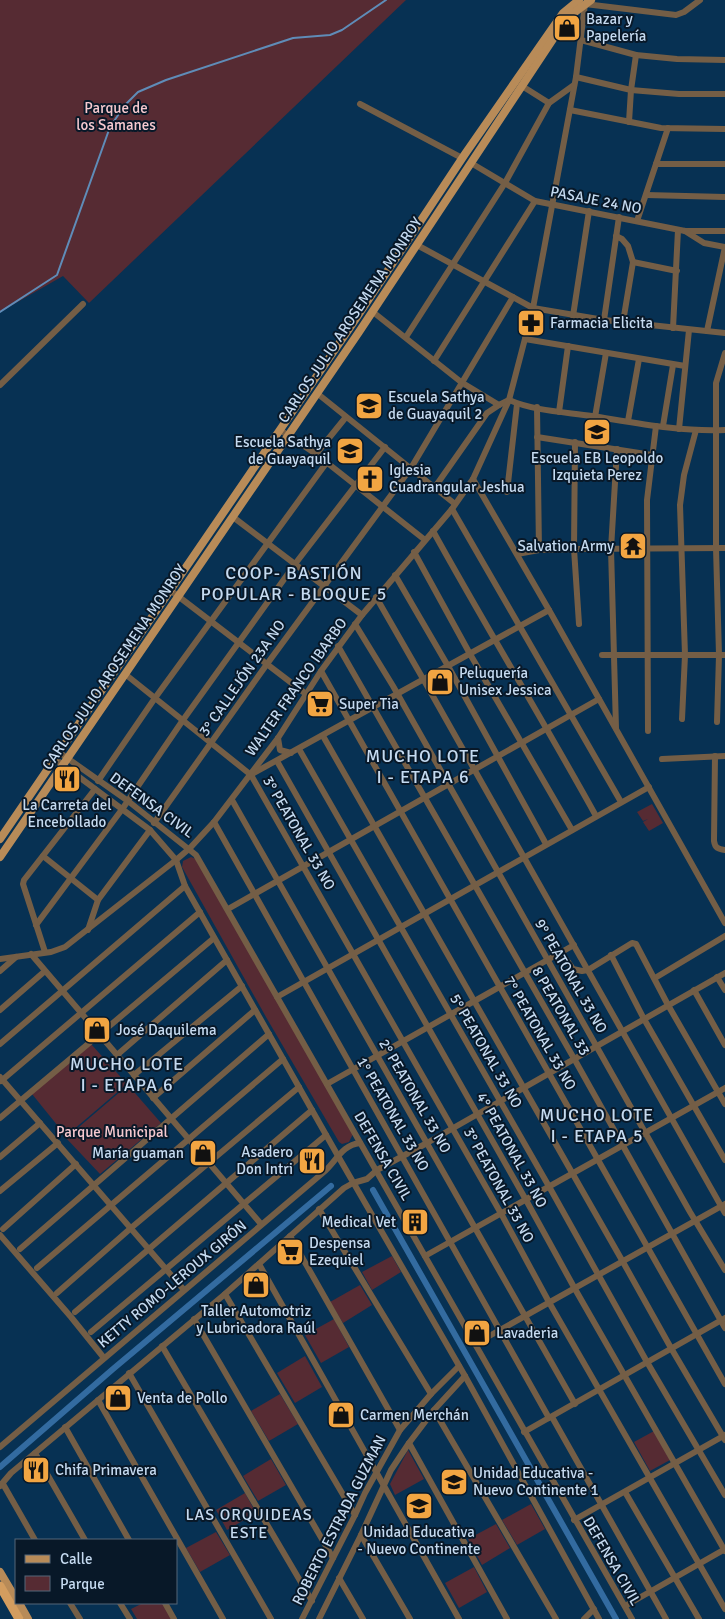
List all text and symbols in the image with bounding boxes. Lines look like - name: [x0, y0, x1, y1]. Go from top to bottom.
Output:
- place label: Bazar y Papelería: [586, 10, 646, 45]
- shop icon: Bazar y Papelería: [552, 13, 582, 43]
- park label: Parque de los Samanes: [76, 99, 156, 134]
- street label: PASAJE 24 NO: [549, 182, 643, 218]
- street label: CARLOS JULIO AROSEMENA MONROY: [274, 213, 426, 426]
- pharmacy icon: Farmacia Elicita: [516, 308, 546, 338]
- place label: Farmacia Elicita: [550, 314, 653, 332]
- place label: Escuela Sathya de Guayaquil 2: [388, 388, 485, 423]
- school or university icon: Escuela Sathya de Guayaquil 2: [354, 391, 384, 421]
- school or university icon: Escuela EB Leopoldo Izquieta Perez: [582, 417, 612, 447]
- place label: Escuela Sathya de Guayaquil: [234, 433, 331, 468]
- school or university icon: Escuela Sathya de Guayaquil: [335, 436, 365, 466]
- place label: Escuela EB Leopoldo Izquieta Perez: [531, 449, 663, 484]
- place label: Iglesia Cuadrangular Jeshua: [389, 461, 525, 496]
- church icon: Iglesia Cuadrangular Jeshua: [355, 464, 385, 494]
- temple icon: Salvation Army: [618, 531, 648, 561]
- place label: Salvation Army: [517, 537, 614, 555]
- street label: CARLOS JULIO AROSEMENA MONROY: [38, 560, 190, 773]
- district label: COOP- BASTIÓN POPULAR - BLOQUE 5: [201, 562, 387, 605]
- street label: WALTER FRANCO IBARBO: [241, 614, 351, 760]
- street label: 3° CALLEJÓN 23A NO: [194, 616, 289, 740]
- place label: Peluquería Unisex Jessica: [459, 664, 552, 699]
- shop icon: Peluquería Unisex Jessica: [425, 667, 455, 697]
- supermarket icon: Super Tia: [305, 689, 335, 719]
- place label: Super Tia: [339, 695, 399, 713]
- district label: MUCHO LOTE I - ETAPA 6: [366, 745, 480, 788]
- restaurant icon: La Carreta del Encebollado: [52, 764, 82, 794]
- street label: DEFENSA CIVIL: [106, 768, 198, 842]
- street label: 3° PEATONAL 33 NO: [259, 773, 339, 893]
- place label: La Carreta del Encebollado: [22, 796, 112, 831]
- street label: 9° PEATONAL 33 NO: [531, 916, 611, 1036]
- street label: 8 PEATONAL 33: [528, 963, 594, 1059]
- street label: 7° PEATONAL 33 NO: [500, 973, 580, 1093]
- street label: 5° PEATONAL 33 NO: [446, 991, 526, 1111]
- shop icon: José Daquilema: [82, 1015, 112, 1045]
- place label: José Daquilema: [116, 1021, 217, 1039]
- street label: 2° PEATONAL 33 NO: [375, 1036, 455, 1156]
- district label: MUCHO LOTE I - ETAPA 6: [70, 1053, 184, 1096]
- street label: 1° PEATONAL 33 NO: [353, 1054, 433, 1174]
- street label: 4° PEATONAL 33 NO: [473, 1089, 551, 1211]
- district label: MUCHO LOTE I - ETAPA 5: [540, 1104, 654, 1147]
- street label: DEFENSA CIVIL: [350, 1108, 416, 1204]
- park label: Parque Municipal: [56, 1123, 168, 1141]
- street label: 3° PEATONAL 33 NO: [460, 1124, 538, 1246]
- shop icon: María guaman: [188, 1138, 218, 1168]
- place label: Asadero Don Intri: [236, 1143, 293, 1178]
- place label: María guaman: [92, 1144, 184, 1162]
- restaurant icon: Asadero Don Intri: [297, 1146, 327, 1176]
- building icon: Medical Vet: [400, 1207, 430, 1237]
- place label: Medical Vet: [321, 1213, 396, 1231]
- street label: KETTY ROMO-LEROUX GIRÓN: [93, 1216, 250, 1352]
- place label: Despensa Ezequiel: [309, 1234, 371, 1269]
- supermarket icon: Despensa Ezequiel: [275, 1237, 305, 1267]
- shop icon: Taller Automotriz y Lubricadora Raúl: [241, 1270, 271, 1300]
- place label: Taller Automotriz y Lubricadora Raúl: [196, 1302, 316, 1337]
- shop icon: Lavaderia: [462, 1318, 492, 1348]
- place label: Lavaderia: [496, 1324, 558, 1342]
- shop icon: Venta de Pollo: [103, 1383, 133, 1413]
- place label: Venta de Pollo: [137, 1389, 228, 1407]
- shop icon: Carmen Merchán: [326, 1400, 356, 1430]
- place label: Carmen Merchán: [360, 1406, 469, 1424]
- street label: ROBERTO ESTRADA GUZMAN: [288, 1432, 390, 1608]
- restaurant icon: Chifa Primavera: [21, 1455, 51, 1485]
- place label: Chifa Primavera: [55, 1461, 157, 1479]
- place label: Unidad Educativa - Nuevo Continente 1: [473, 1464, 599, 1499]
- school or university icon: Unidad Educativa - Nuevo Continente 1: [439, 1467, 469, 1497]
- school or university icon: Unidad Educativa - Nuevo Continente: [404, 1491, 434, 1521]
- district label: LAS ORQUIDEAS ESTE: [185, 1505, 313, 1543]
- street label: DEFENSA CIVIL: [579, 1513, 645, 1609]
- place label: Unidad Educativa - Nuevo Continente: [358, 1523, 480, 1558]
- legend: [15, 1539, 178, 1604]
- text: Calle: [60, 1550, 93, 1568]
- text: Parque: [60, 1575, 105, 1593]

